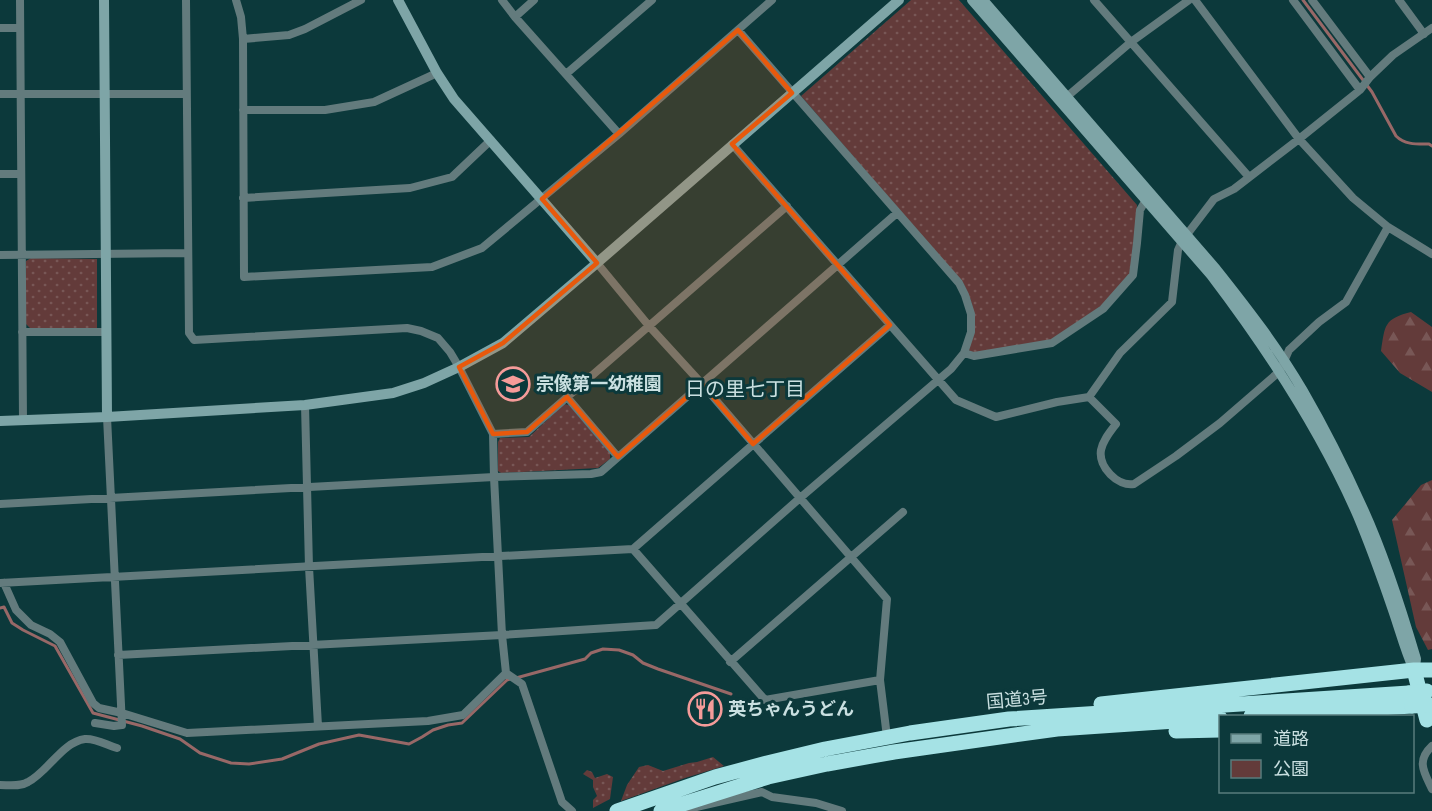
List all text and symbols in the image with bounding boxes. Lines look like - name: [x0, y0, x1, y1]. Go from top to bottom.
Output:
- school or university icon: 宗像第一幼稚園: [495, 366, 531, 402]
- place label: 宗像第一幼稚園: [536, 373, 662, 395]
- district label: 日の里七丁目: [685, 378, 805, 402]
- street label: 国道3号: [985, 687, 1049, 713]
- restaurant icon: 英ちゃんうどん: [687, 691, 723, 727]
- place label: 英ちゃんうどん: [728, 699, 854, 720]
- legend: [1219, 715, 1414, 793]
- text: 道路: [1273, 729, 1309, 750]
- text: 公園: [1273, 759, 1309, 780]

